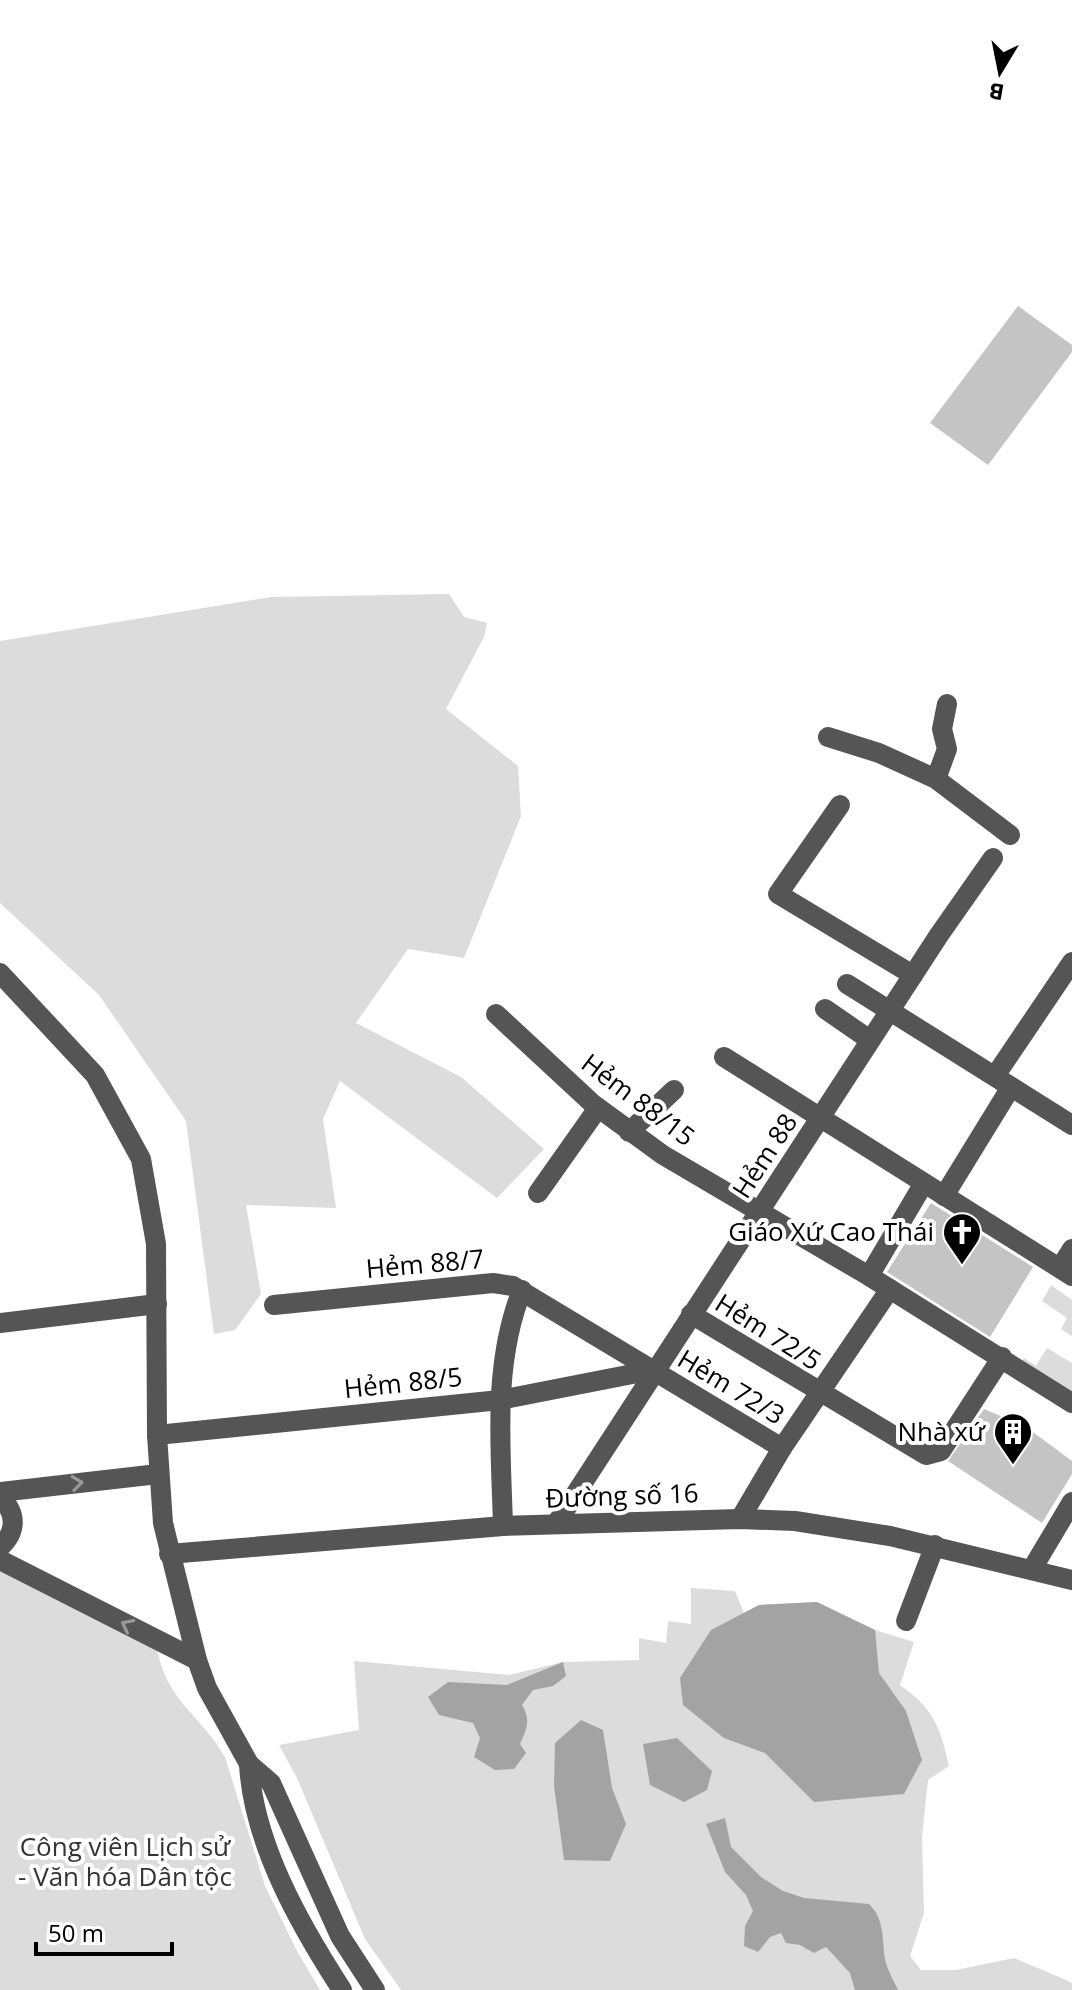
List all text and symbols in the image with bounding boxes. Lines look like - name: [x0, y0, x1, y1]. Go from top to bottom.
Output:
- north arrow: [960, 32, 1040, 112]
- text: B: [986, 77, 1006, 109]
- street label: Hẻm 88/15: [574, 1045, 703, 1154]
- street label: Hẻm 88: [723, 1106, 805, 1205]
- church icon: Giáo Xứ Cao Thái: [941, 1211, 983, 1266]
- place label: Giáo Xứ Cao Thái: [728, 1213, 934, 1249]
- street label: Hẻm 88/7: [364, 1240, 486, 1286]
- street label: Hẻm 72/5: [709, 1284, 828, 1378]
- street label: Hẻm 72/3: [671, 1340, 792, 1432]
- street label: Hẻm 88/5: [342, 1358, 464, 1406]
- building icon: Nhà xứ: [992, 1411, 1034, 1466]
- place label: Nhà xứ: [897, 1413, 987, 1449]
- street label: Đường số 16: [545, 1474, 699, 1516]
- one-way arrow: [71, 1475, 84, 1492]
- one-way arrow: [121, 1619, 136, 1635]
- park label: Công viên Lịch sử - Văn hóa Dân tộc: [18, 1828, 232, 1894]
- scale bar: [36, 1906, 172, 1956]
- text: 50 m: [48, 1916, 104, 1949]

